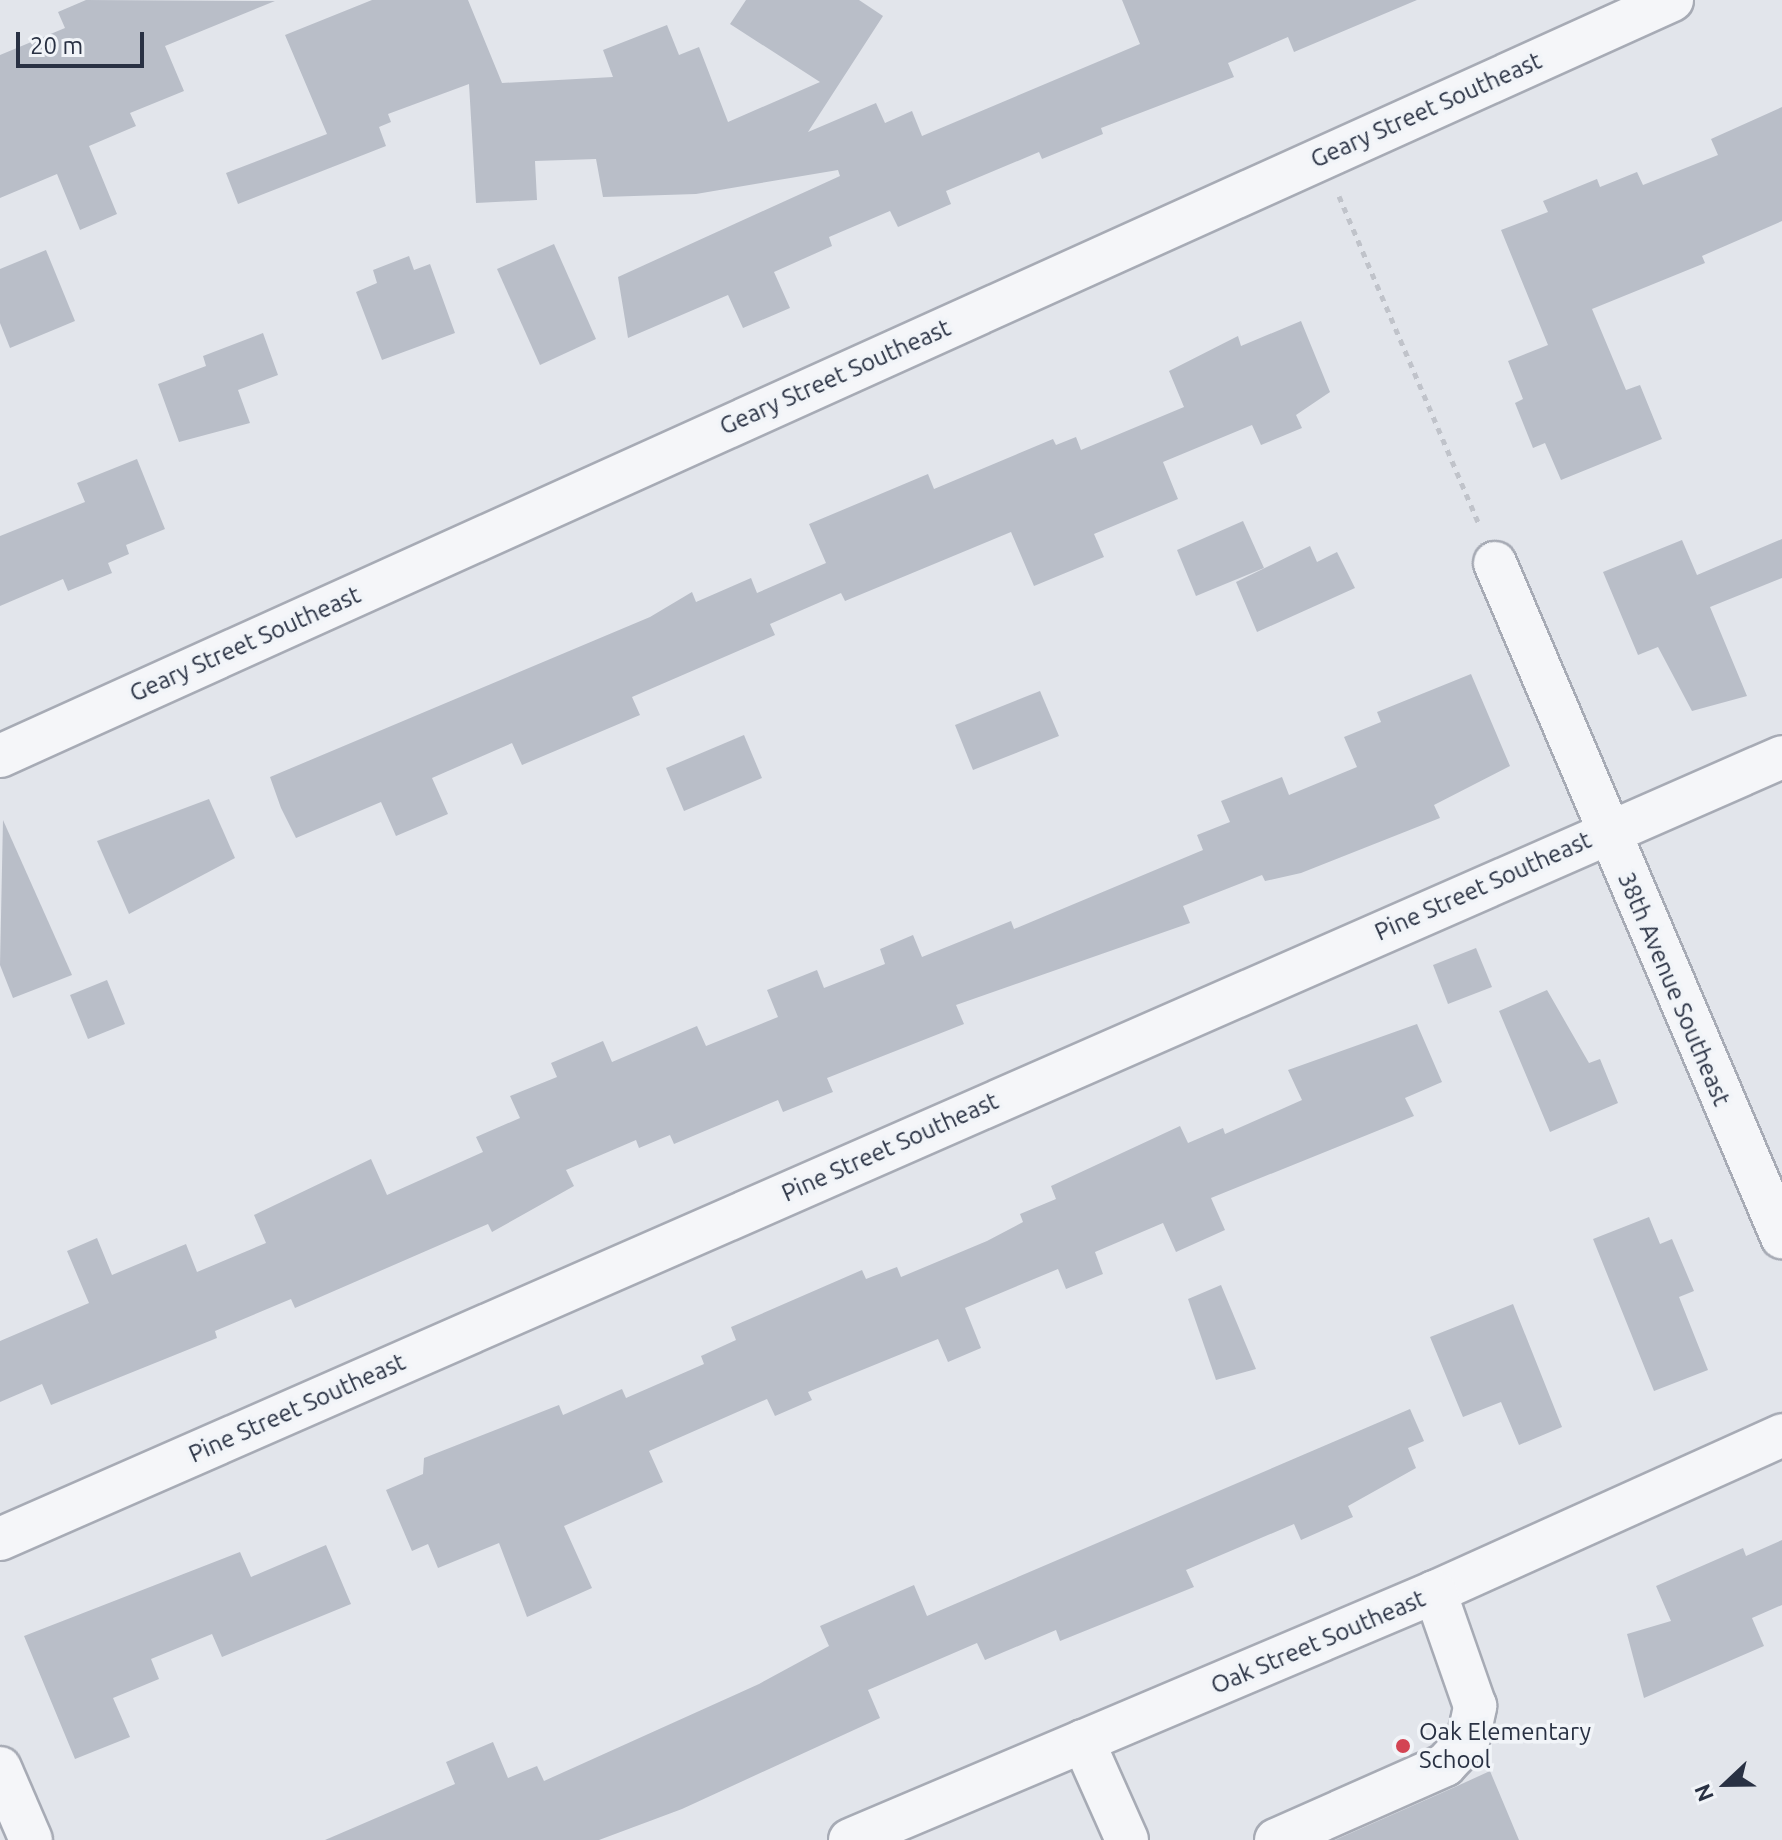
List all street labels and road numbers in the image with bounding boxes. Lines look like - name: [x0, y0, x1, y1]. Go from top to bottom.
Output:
- street label: Geary Street Southeast: [1306, 46, 1546, 174]
- street label: Geary Street Southeast: [715, 313, 955, 441]
- street label: Geary Street Southeast: [125, 580, 365, 708]
- street label: Pine Street Southeast: [1370, 825, 1596, 947]
- street label: 38th Avenue Southeast: [1612, 868, 1736, 1110]
- street label: Pine Street Southeast: [777, 1086, 1003, 1208]
- street label: Pine Street Southeast: [184, 1347, 410, 1469]
- street label: Oak Street Southeast: [1207, 1584, 1429, 1700]

